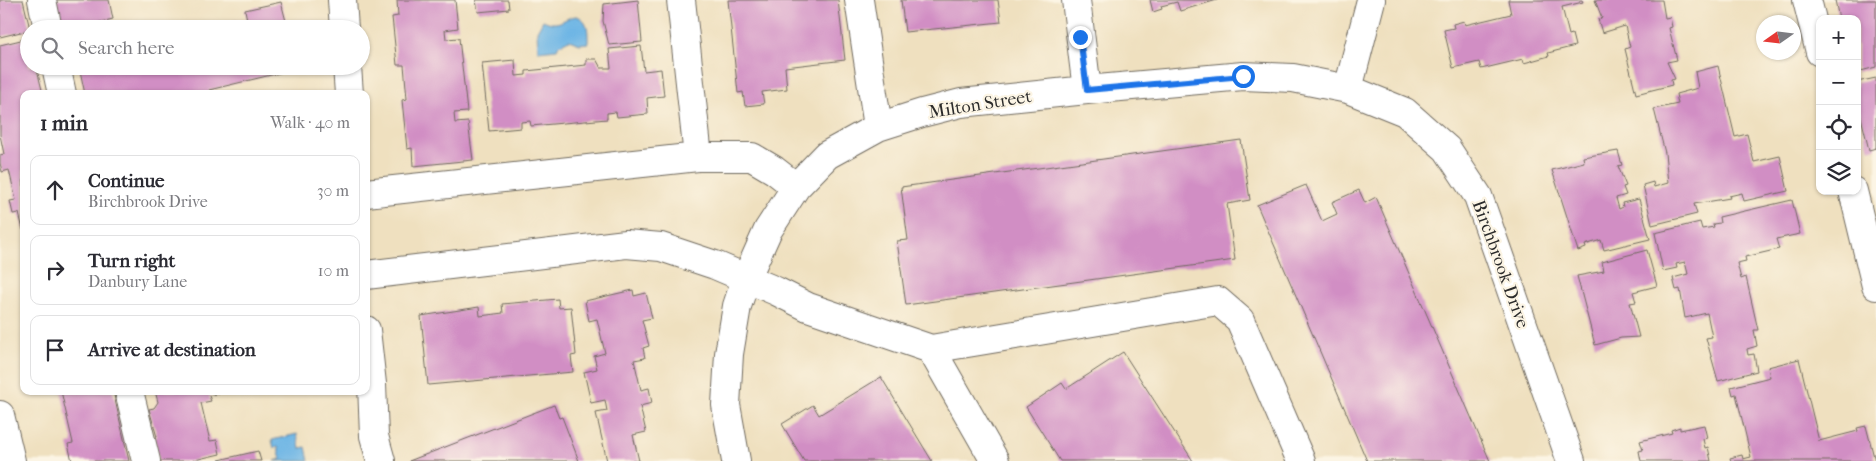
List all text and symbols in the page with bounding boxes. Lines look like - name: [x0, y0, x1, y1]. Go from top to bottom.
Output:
- north arrow: [1756, 15, 1801, 60]
- map controls: [1816, 15, 1861, 195]
- button: +: [1816, 15, 1861, 60]
- search box: [20, 20, 370, 75]
- route end: [1069, 26, 1092, 49]
- icon: search: [38, 34, 66, 62]
- text: Search here: [78, 37, 174, 59]
- button: −: [1816, 60, 1861, 105]
- route start: [1232, 65, 1255, 88]
- street label: Milton Street: [927, 86, 1034, 123]
- button: locate: [1816, 105, 1861, 150]
- text: 1 min: [40, 111, 88, 135]
- text: Walk · 40 m: [270, 113, 350, 132]
- button: layers: [1816, 150, 1861, 195]
- text: Continue: [88, 170, 164, 192]
- icon: ahead: [41, 176, 69, 204]
- text: 30 m: [317, 181, 349, 200]
- text: Birchbrook Drive: [88, 192, 208, 211]
- street label: Birchbrook Drive: [1468, 197, 1533, 331]
- text: Turn right: [88, 250, 175, 272]
- icon: right: [41, 256, 69, 284]
- text: 10 m: [318, 261, 349, 280]
- text: Danbury Lane: [88, 272, 187, 291]
- icon: arrive: [41, 336, 69, 364]
- text: Arrive at destination: [88, 339, 256, 361]

